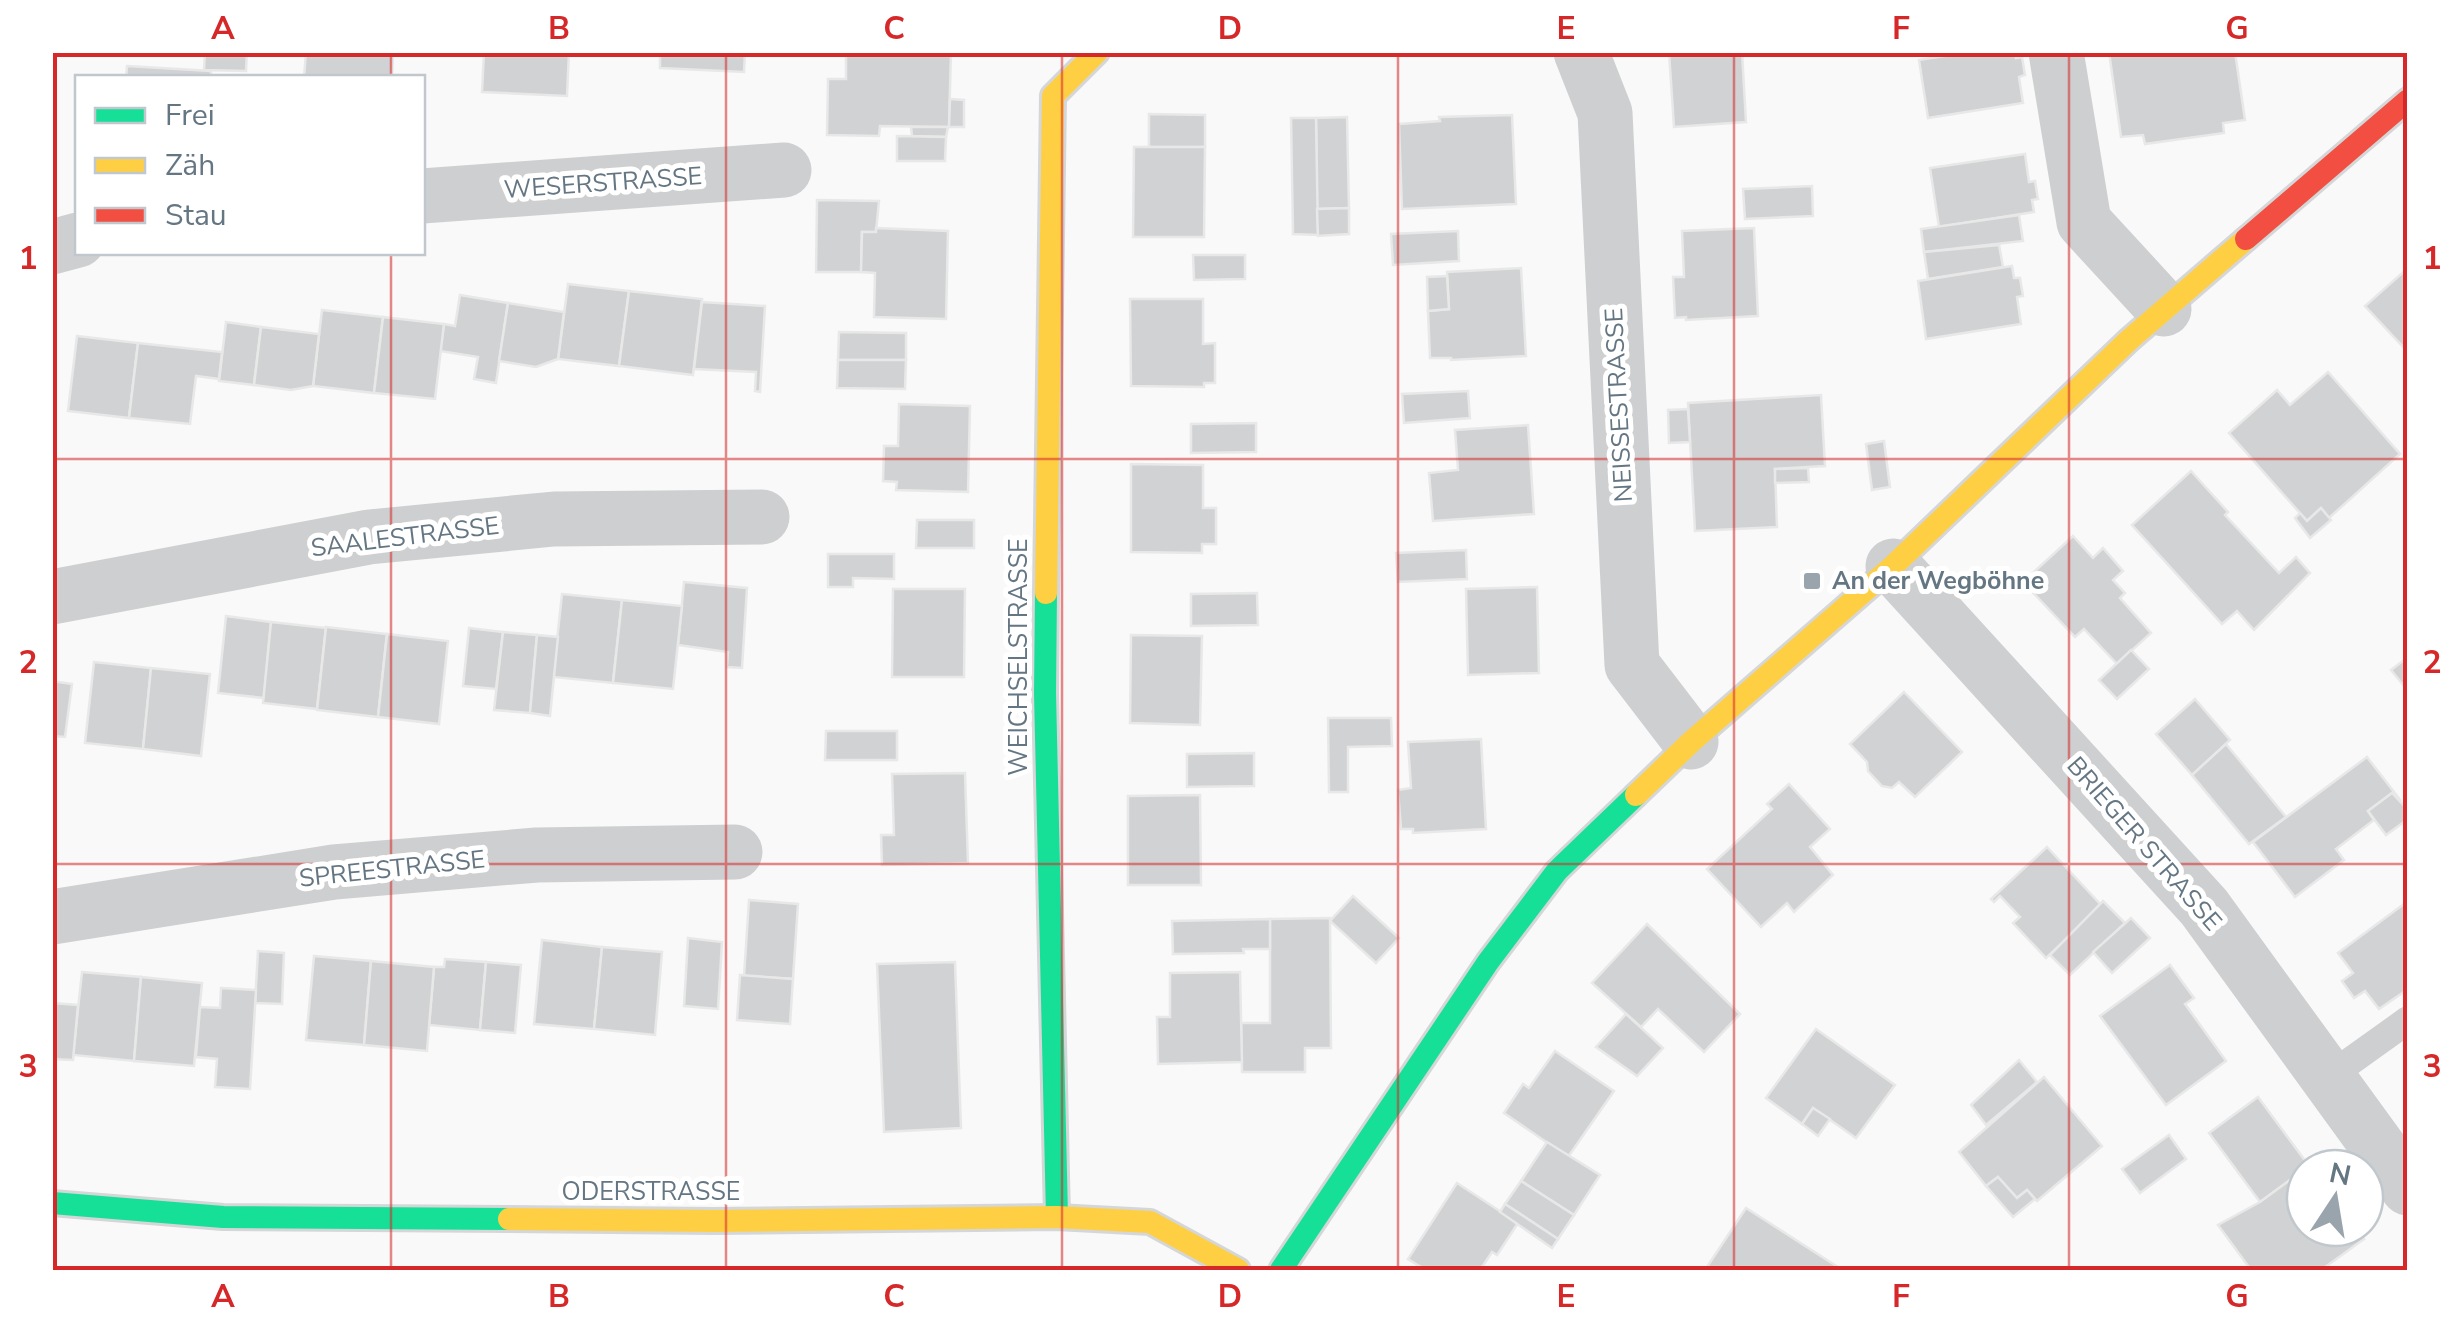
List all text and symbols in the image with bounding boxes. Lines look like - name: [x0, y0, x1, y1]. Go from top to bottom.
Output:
- text: A: [211, 7, 235, 50]
- text: B: [548, 7, 570, 50]
- text: C: [883, 7, 905, 50]
- text: D: [1218, 7, 1242, 50]
- text: E: [1556, 7, 1576, 50]
- text: F: [1892, 7, 1910, 50]
- text: G: [2225, 7, 2249, 50]
- legend: [75, 75, 425, 255]
- text: Frei: [165, 95, 215, 136]
- text: Zäh: [165, 145, 215, 186]
- street label: WESERSTRASSE: [503, 159, 703, 207]
- text: Stau: [165, 195, 227, 236]
- text: 1: [18, 237, 38, 280]
- text: 1: [2422, 237, 2442, 280]
- street label: NEISSESTRASSE: [1597, 307, 1641, 503]
- street label: SAALESTRASSE: [309, 509, 501, 565]
- street label: WEICHSELSTRASSE: [1002, 538, 1036, 776]
- place label: An der Wegböhne: [1832, 564, 2044, 598]
- marker: An der Wegböhne: [1801, 570, 1823, 592]
- text: 2: [18, 641, 38, 684]
- text: 2: [2422, 641, 2442, 684]
- street label: BRIEGER STRASSE: [2059, 750, 2229, 938]
- street label: SPREESTRASSE: [297, 842, 487, 896]
- text: 3: [18, 1045, 38, 1088]
- text: 3: [2422, 1045, 2442, 1088]
- north arrow: [2285, 1148, 2385, 1248]
- text: N: [2326, 1154, 2354, 1195]
- street label: ODERSTRASSE: [562, 1175, 740, 1209]
- text: A: [211, 1275, 235, 1318]
- text: B: [548, 1275, 570, 1318]
- text: C: [883, 1275, 905, 1318]
- text: D: [1218, 1275, 1242, 1318]
- text: E: [1556, 1275, 1576, 1318]
- text: F: [1892, 1275, 1910, 1318]
- text: G: [2225, 1275, 2249, 1318]

